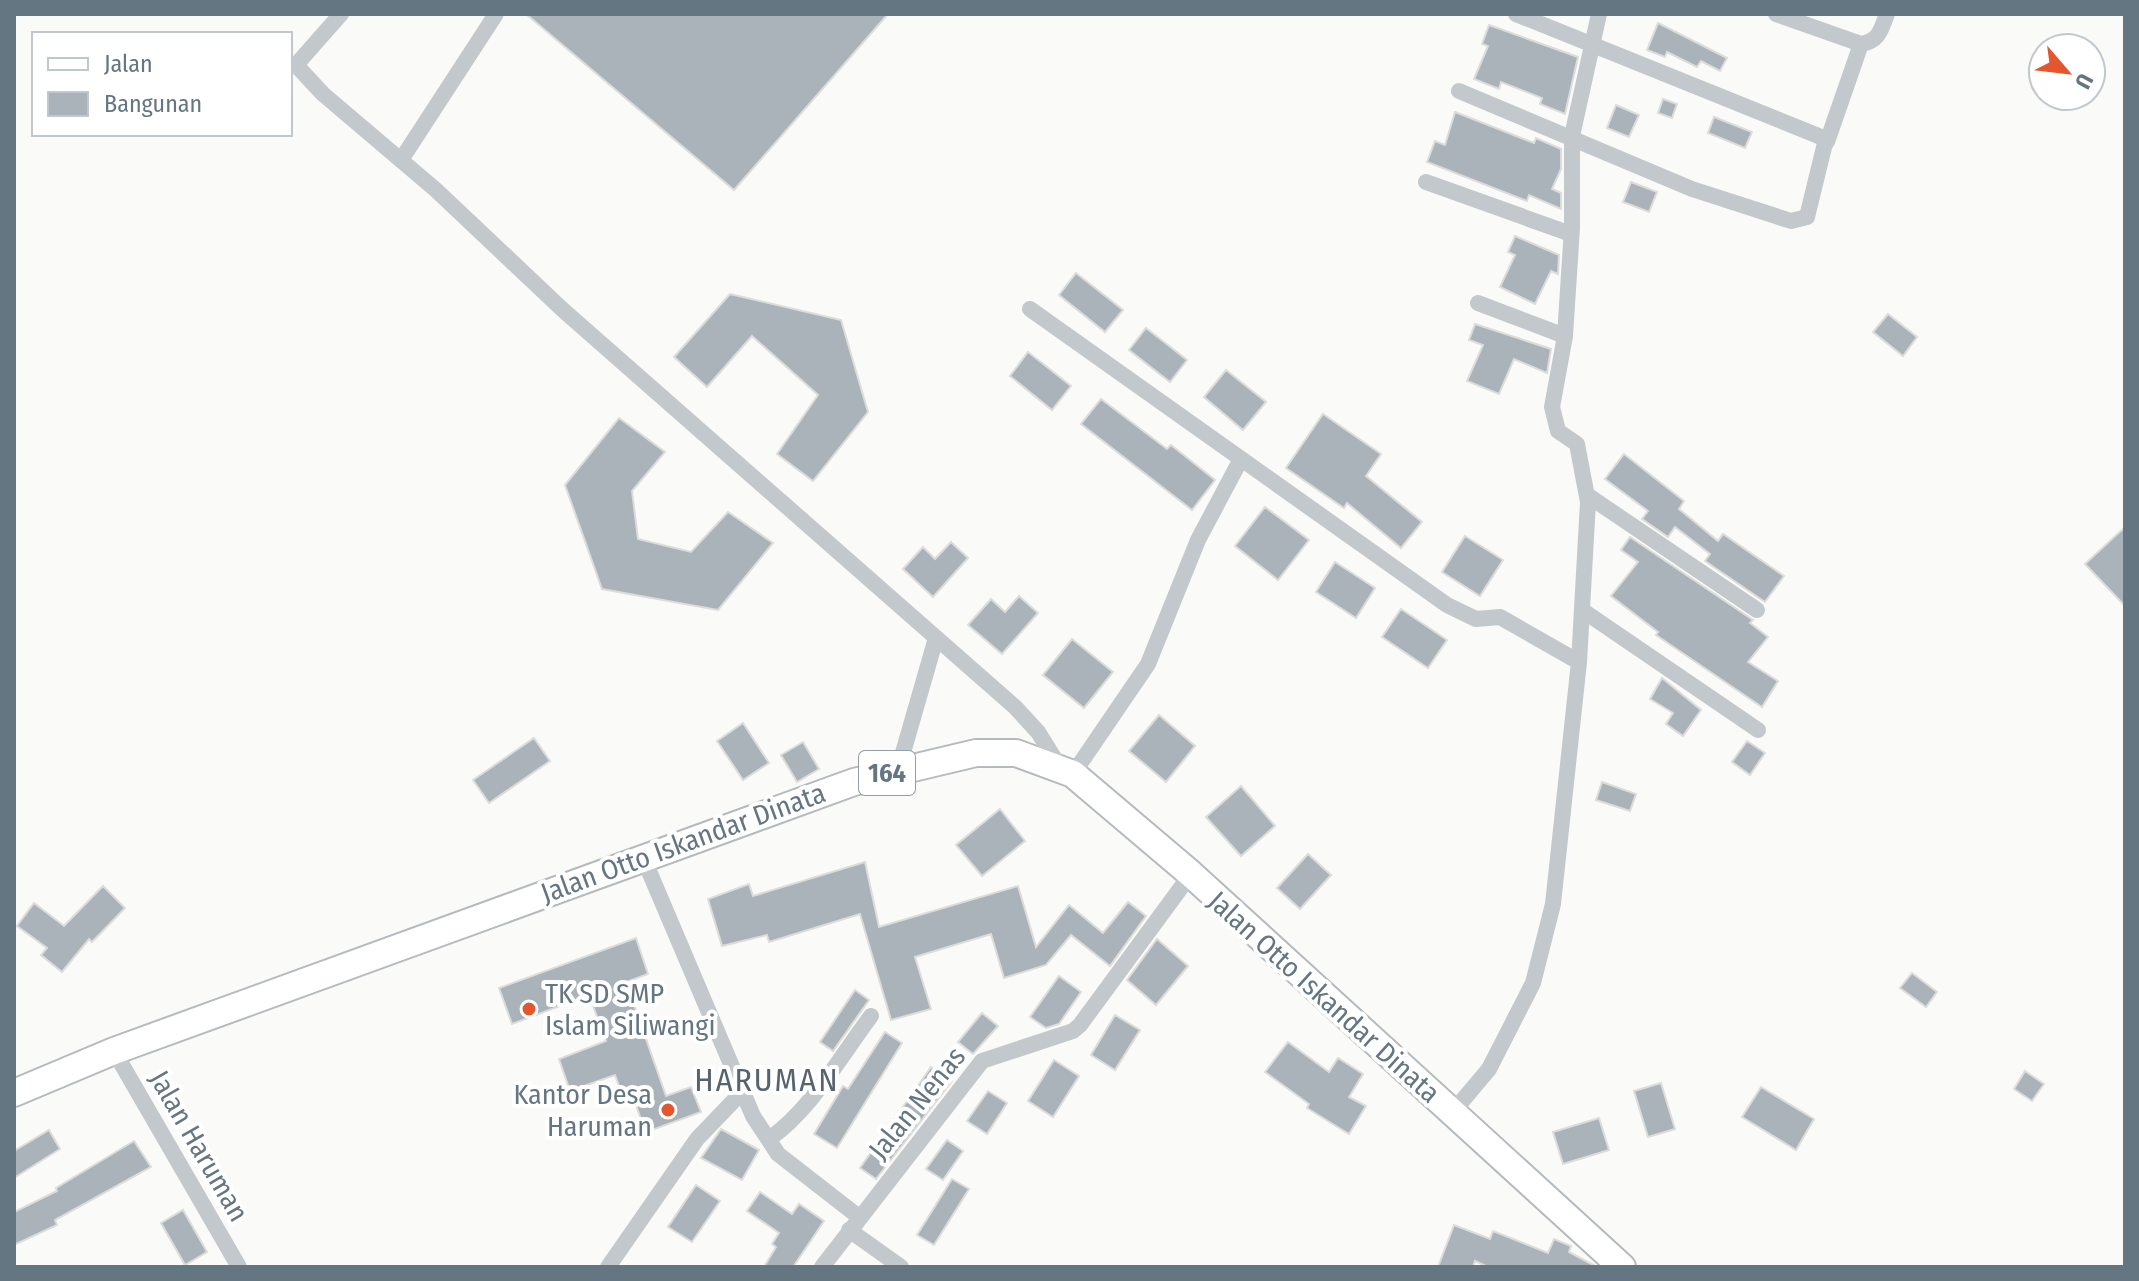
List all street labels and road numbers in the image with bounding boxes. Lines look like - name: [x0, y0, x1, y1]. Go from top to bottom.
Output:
- road number: 164: [859, 751, 915, 795]
- street label: Jalan Otto Iskandar Dinata: [536, 776, 830, 910]
- street label: Jalan Otto Iskandar Dinata: [1201, 884, 1447, 1110]
- street label: Jalan Nenas: [862, 1040, 972, 1166]
- street label: Jalan Haruman: [143, 1065, 255, 1227]

